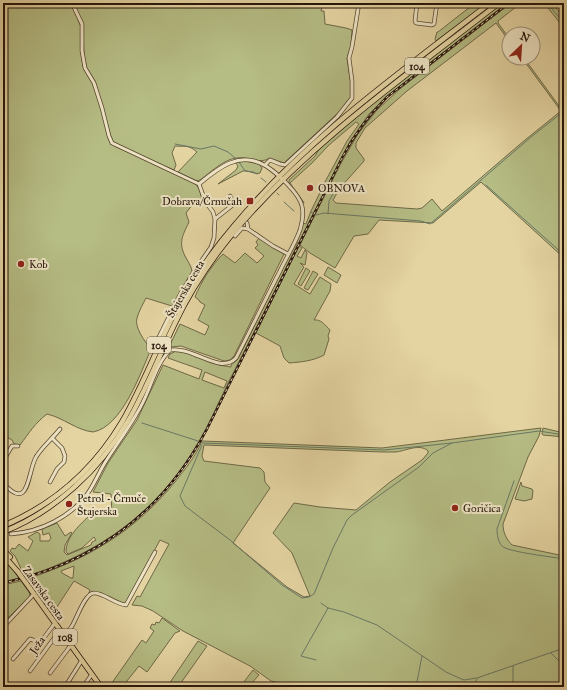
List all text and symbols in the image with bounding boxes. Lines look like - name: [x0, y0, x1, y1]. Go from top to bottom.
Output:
- north arrow: [501, 26, 541, 66]
- text: N: [518, 30, 533, 46]
- road number: 104: [405, 58, 429, 74]
- place label: OBNOVA: [318, 182, 366, 195]
- marker: OBNOVA: [305, 183, 315, 193]
- place label: Dobrava/Črnučah: [162, 194, 242, 208]
- marker: Dobrava/Črnučah: [245, 196, 255, 206]
- street label: Štajerska cesta: [163, 257, 207, 320]
- place label: Kob: [29, 258, 48, 271]
- marker: Kob: [16, 259, 26, 269]
- road number: 104: [147, 337, 171, 353]
- place label: Petrol - Črnuče Štajerska: [77, 491, 146, 518]
- marker: Petrol - Črnuče Štajerska: [64, 499, 74, 509]
- place label: Goričica: [463, 502, 501, 515]
- marker: Goričica: [450, 503, 460, 513]
- street label: Zasavska cesta: [20, 564, 68, 623]
- road number: 108: [53, 629, 77, 645]
- street label: Ježa: [26, 634, 49, 658]

